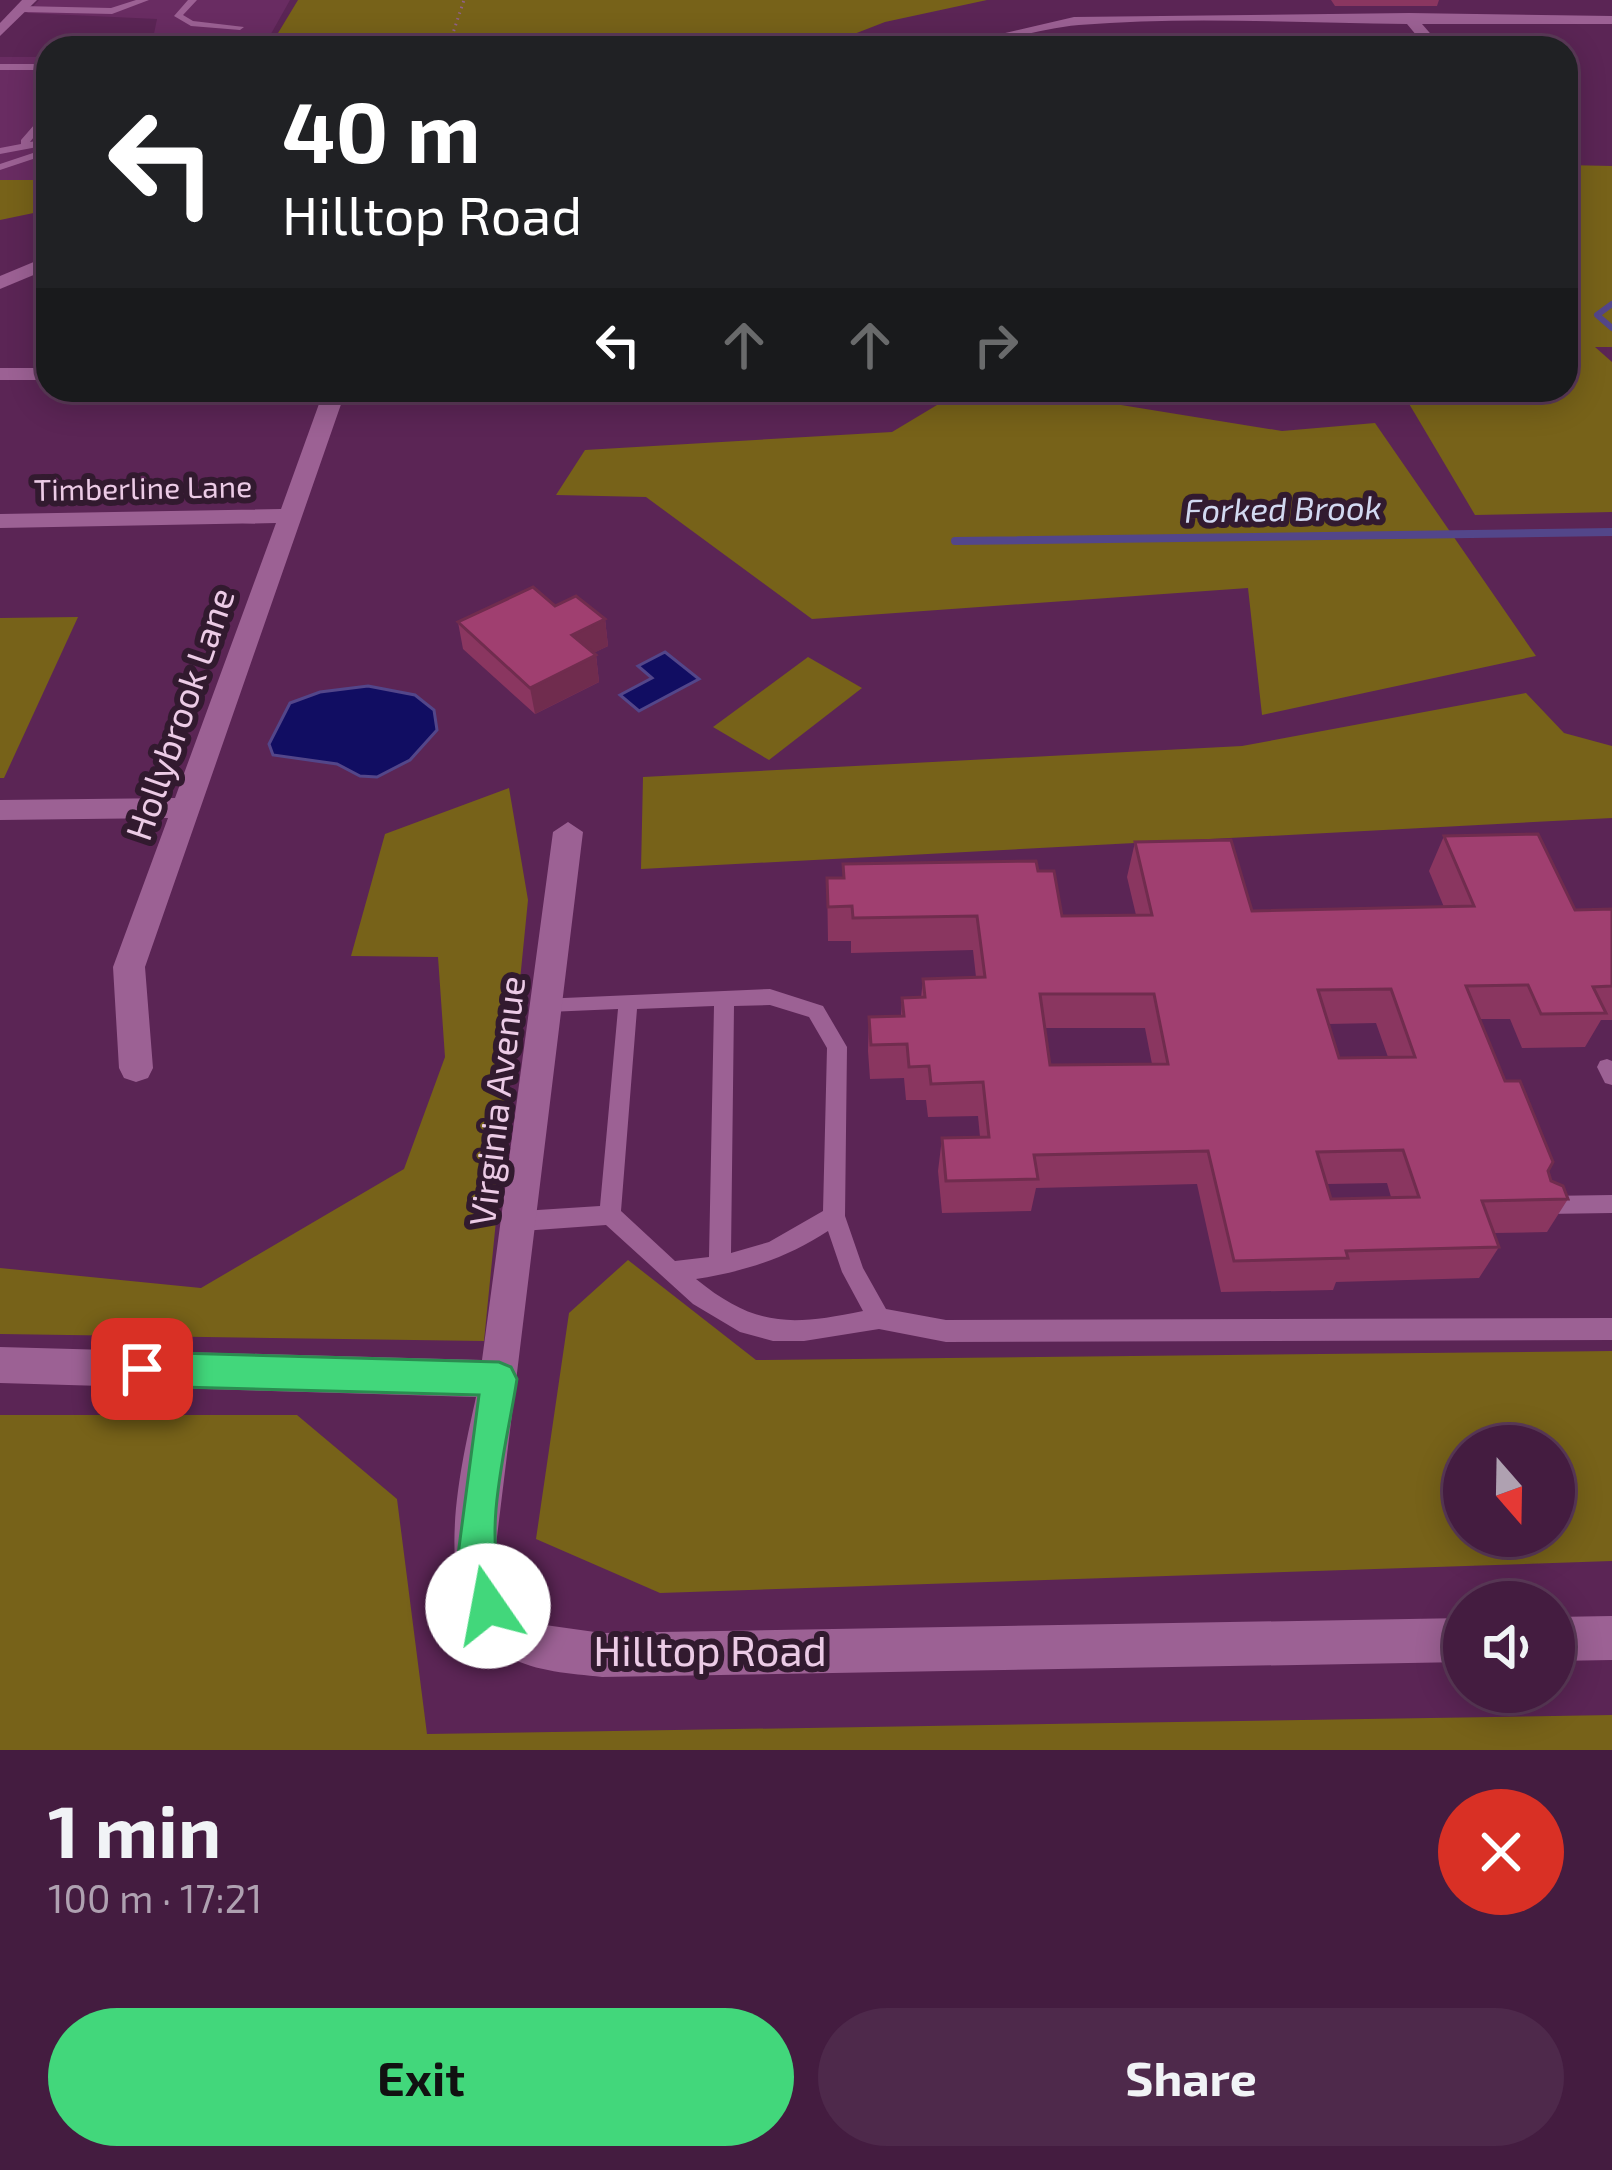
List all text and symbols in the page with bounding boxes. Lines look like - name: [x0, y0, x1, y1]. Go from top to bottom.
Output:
- text: 40 m: [282, 79, 481, 180]
- icon: left: [84, 84, 240, 240]
- text: Hilltop Road: [282, 181, 582, 246]
- icon: left: [585, 312, 651, 378]
- icon: ahead: [711, 312, 777, 378]
- icon: ahead: [837, 312, 903, 378]
- icon: right: [963, 312, 1029, 378]
- street label: Timberline Lane: [33, 467, 252, 507]
- water label: Forked Brook: [1184, 486, 1382, 530]
- street label: Hollybrook Lane: [115, 582, 242, 845]
- street label: Virginia Avenue: [459, 973, 532, 1228]
- pin: [91, 1318, 193, 1420]
- icon: arrive: [109, 1336, 175, 1402]
- north arrow: [1443, 1425, 1575, 1557]
- map controls: [1443, 1425, 1575, 1713]
- position arrow: [425, 1543, 551, 1669]
- button: sound: [1443, 1581, 1575, 1713]
- street label: Hilltop Road: [593, 1624, 827, 1674]
- text: 1 min: [48, 1786, 221, 1872]
- button: close: [1438, 1789, 1564, 1915]
- text: 100 m · 17:21: [48, 1874, 262, 1921]
- button: Exit: [48, 2008, 794, 2146]
- button: Share: [818, 2008, 1564, 2146]

